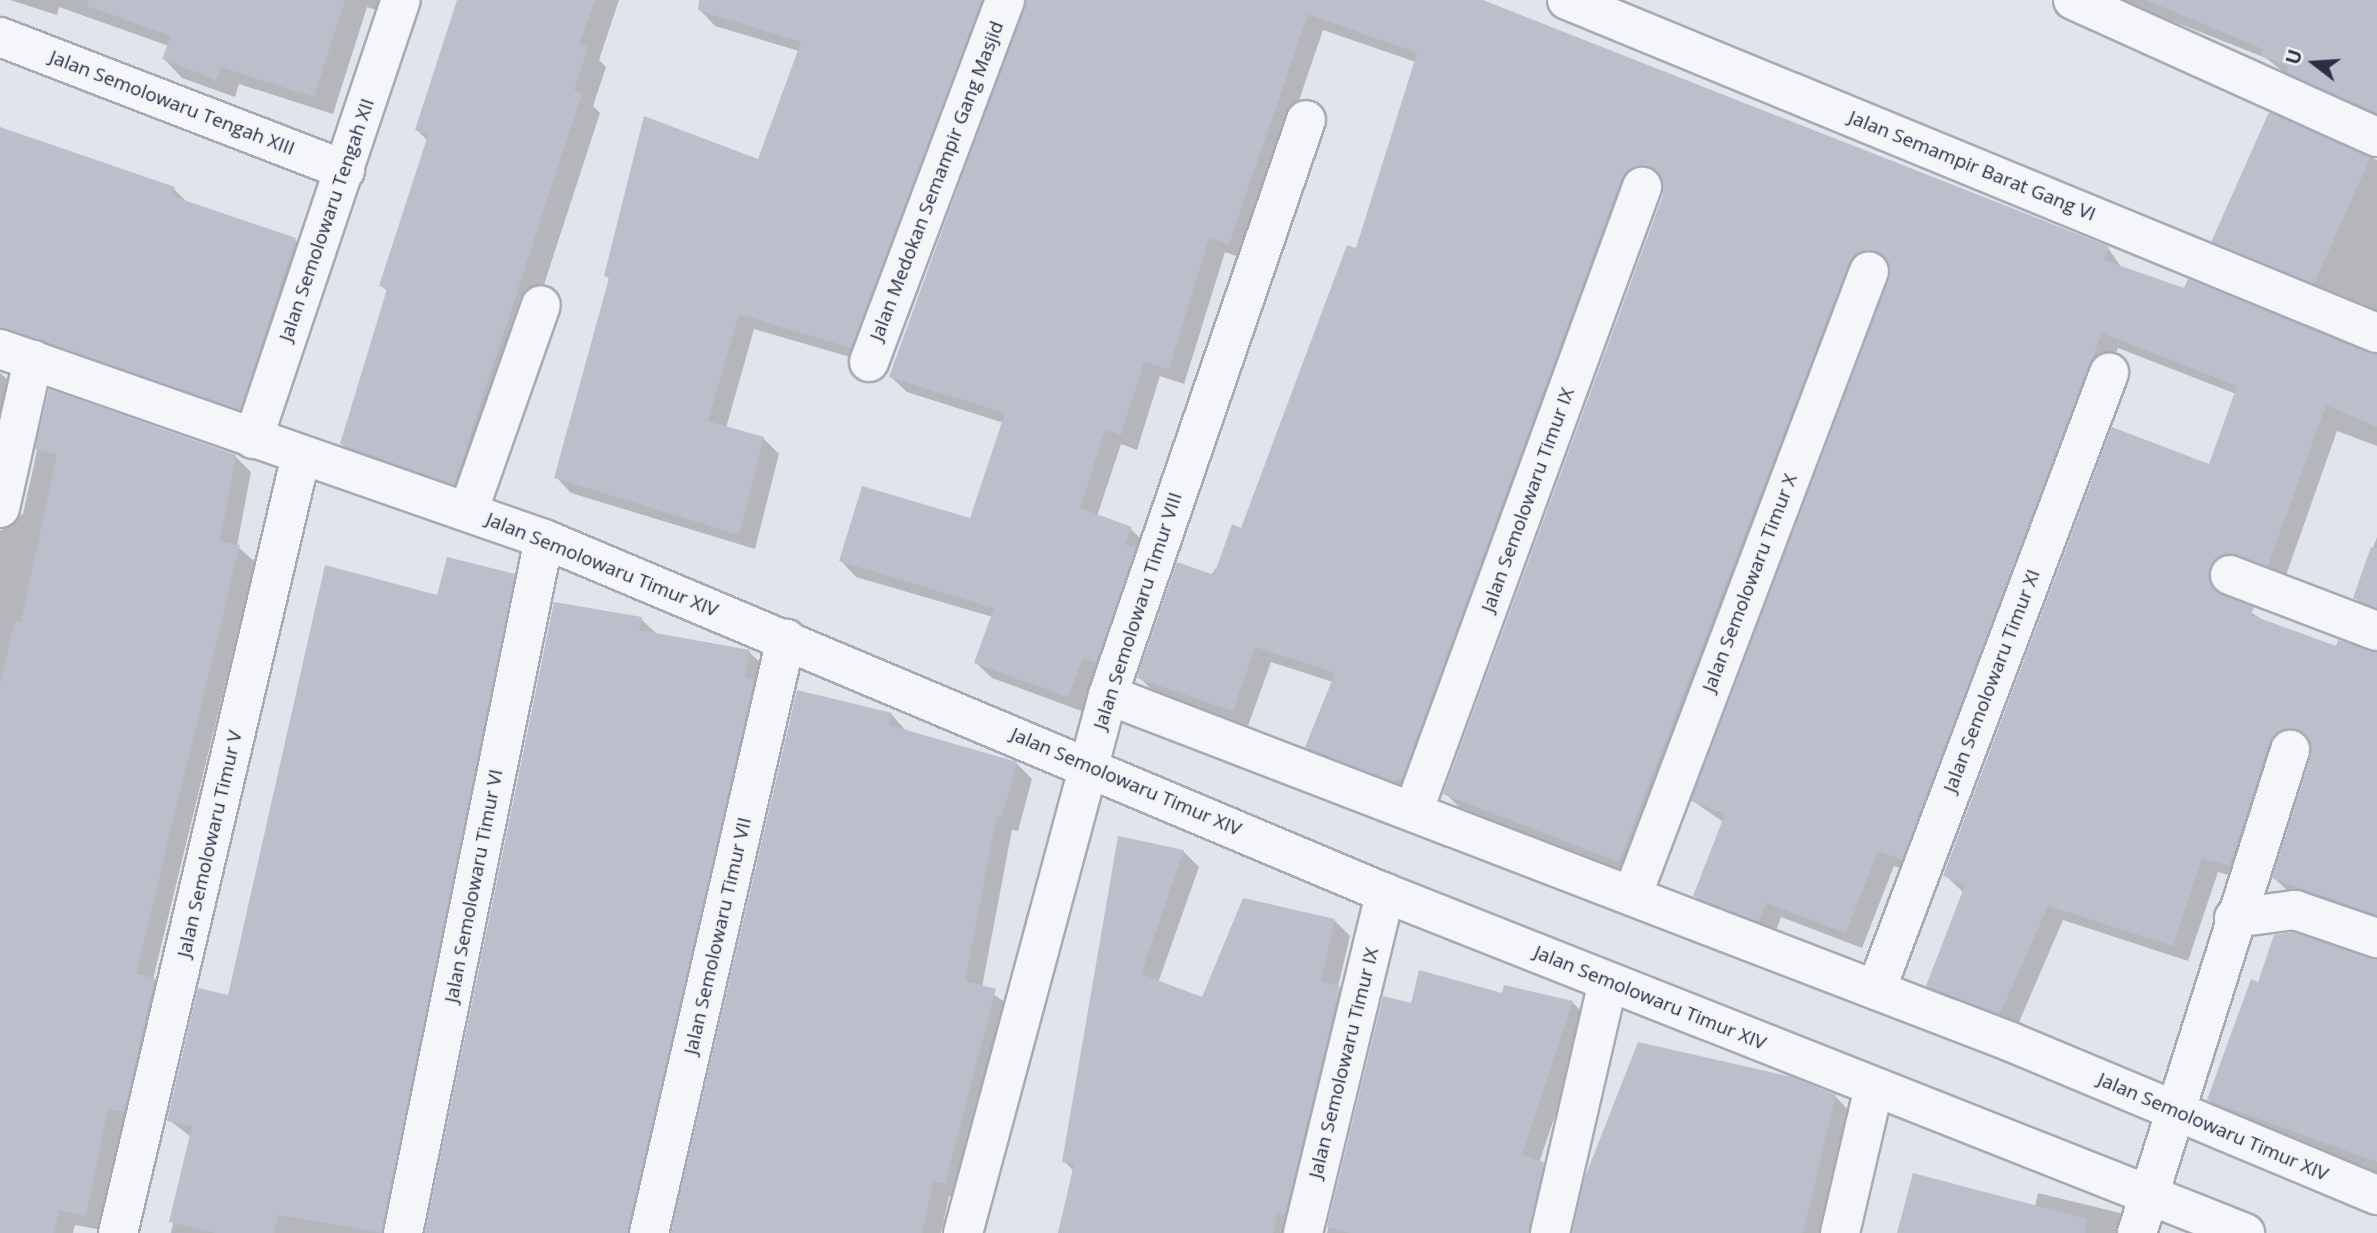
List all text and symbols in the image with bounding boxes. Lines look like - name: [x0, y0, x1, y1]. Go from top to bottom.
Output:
- street label: Jalan Medokan Semampir Gang Masjid: [865, 18, 1009, 344]
- north arrow: [2279, 28, 2349, 98]
- street label: Jalan Semolowaru Tengah XIII: [46, 46, 298, 160]
- text: U: [2279, 46, 2308, 68]
- street label: Jalan Semolowaru Tengah XII: [275, 96, 379, 344]
- street label: Jalan Semampir Barat Gang VI: [1845, 106, 2099, 226]
- street label: Jalan Semolowaru Timur IX: [1477, 385, 1579, 615]
- street label: Jalan Semolowaru Timur X: [1698, 471, 1802, 695]
- street label: Jalan Semolowaru Timur VIII: [1089, 490, 1187, 732]
- street label: Jalan Semolowaru Timur XIV: [483, 508, 721, 622]
- street label: Jalan Semolowaru Timur XI: [1939, 566, 2045, 796]
- street label: Jalan Semolowaru Timur XIV: [1007, 723, 1245, 841]
- street label: Jalan Semolowaru Timur V: [173, 728, 247, 960]
- street label: Jalan Semolowaru Timur VI: [440, 767, 508, 1005]
- street label: Jalan Semolowaru Timur VII: [680, 815, 756, 1057]
- street label: Jalan Semolowaru Timur XIV: [1531, 941, 1769, 1055]
- street label: Jalan Semolowaru Timur IX: [1304, 945, 1384, 1181]
- street label: Jalan Semolowaru Timur XIV: [2094, 1068, 2332, 1186]

